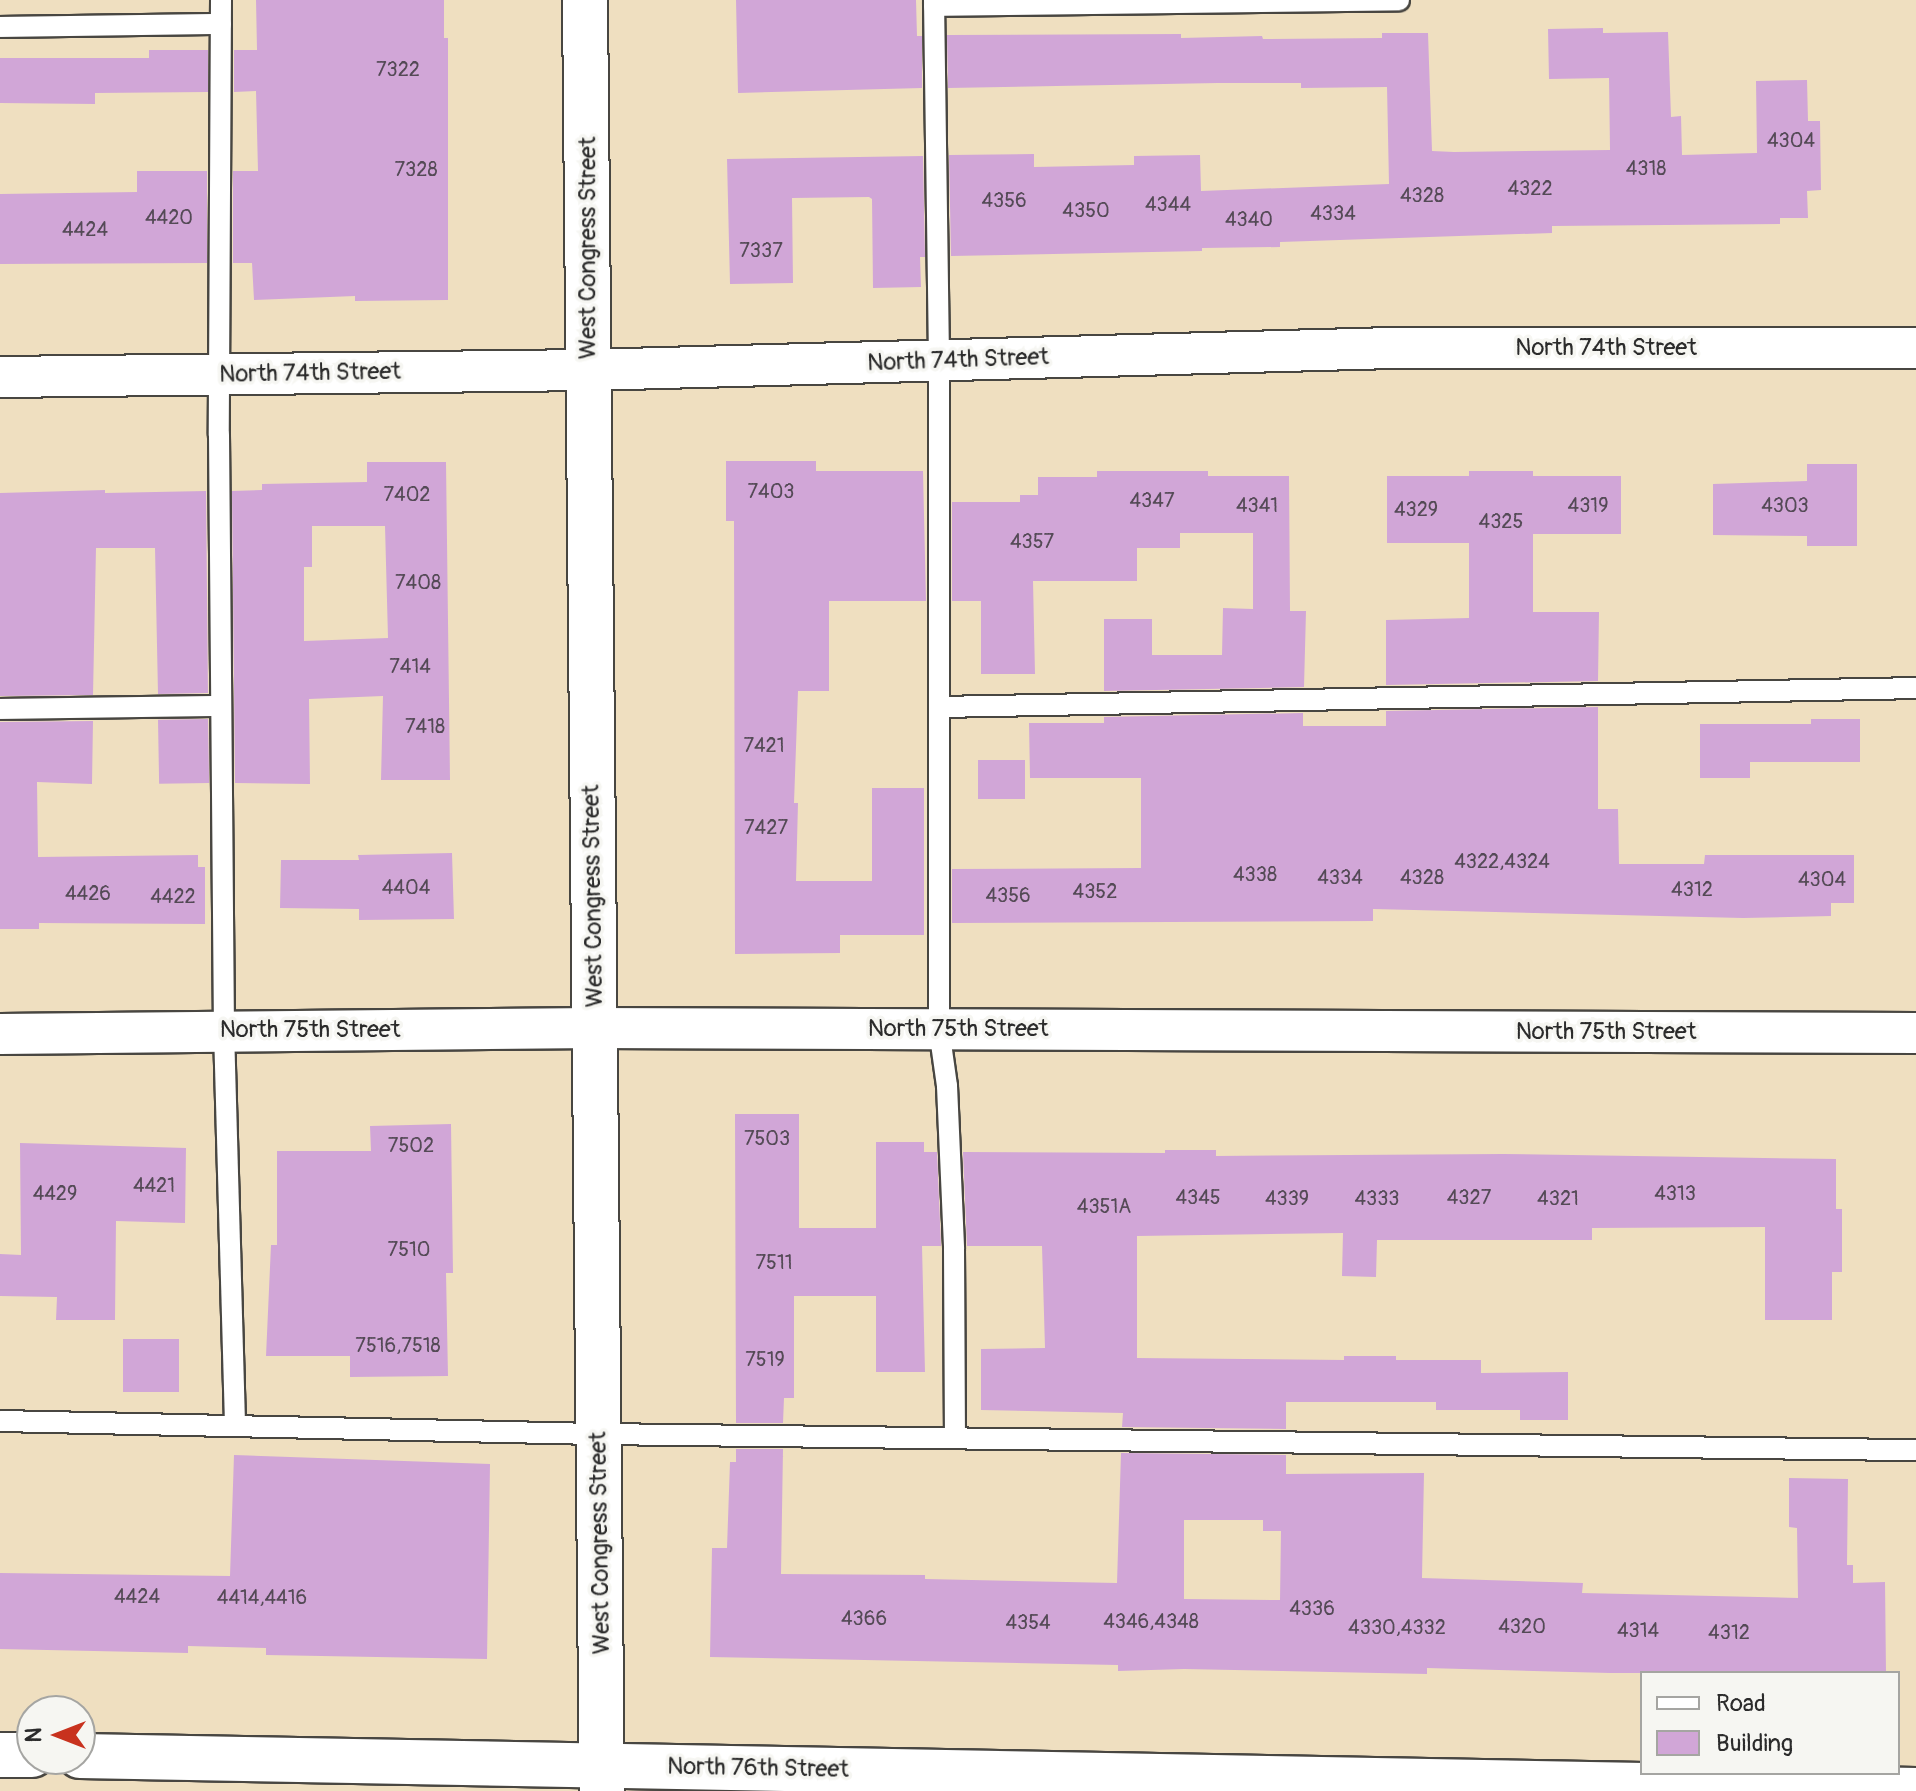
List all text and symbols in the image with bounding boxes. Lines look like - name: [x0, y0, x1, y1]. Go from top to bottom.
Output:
- house number: 7322: [376, 57, 420, 81]
- house number: 4304: [1767, 128, 1815, 152]
- street label: West Congress Street: [574, 137, 602, 359]
- house number: 4318: [1626, 156, 1666, 180]
- house number: 7328: [395, 157, 437, 181]
- house number: 4322: [1507, 176, 1553, 200]
- house number: 4328: [1400, 183, 1444, 207]
- house number: 4356: [981, 188, 1027, 212]
- house number: 4344: [1145, 192, 1191, 216]
- house number: 4350: [1062, 198, 1110, 222]
- house number: 4334: [1310, 201, 1356, 225]
- house number: 4420: [145, 205, 193, 229]
- house number: 4340: [1225, 207, 1273, 231]
- house number: 4424: [62, 217, 108, 241]
- house number: 7337: [739, 238, 783, 262]
- street label: North 74th Street: [1515, 334, 1697, 362]
- street label: North 74th Street: [867, 342, 1049, 378]
- street label: North 74th Street: [219, 357, 401, 389]
- house number: 7403: [748, 479, 794, 503]
- house number: 7402: [383, 482, 431, 506]
- house number: 4347: [1130, 488, 1174, 512]
- house number: 4341: [1236, 493, 1278, 517]
- house number: 4319: [1568, 493, 1608, 517]
- house number: 4303: [1761, 493, 1809, 517]
- house number: 4329: [1394, 497, 1438, 521]
- house number: 4325: [1479, 509, 1523, 533]
- house number: 4357: [1010, 529, 1054, 553]
- house number: 7408: [395, 570, 441, 594]
- house number: 7414: [389, 654, 431, 678]
- house number: 7418: [405, 714, 445, 738]
- house number: 7421: [743, 733, 785, 757]
- street label: West Congress Street: [577, 784, 609, 1008]
- house number: 7427: [744, 815, 788, 839]
- house number: 4322,4324: [1454, 849, 1550, 873]
- house number: 4338: [1233, 862, 1277, 886]
- house number: 4334: [1317, 865, 1363, 889]
- house number: 4328: [1400, 865, 1444, 889]
- house number: 4304: [1798, 867, 1846, 891]
- house number: 4404: [382, 875, 430, 899]
- house number: 4312: [1671, 877, 1713, 901]
- house number: 4352: [1073, 879, 1117, 903]
- house number: 4426: [65, 881, 111, 905]
- house number: 4356: [985, 883, 1031, 907]
- house number: 4422: [150, 884, 196, 908]
- street label: North 75th Street: [868, 1015, 1048, 1043]
- street label: North 75th Street: [220, 1016, 400, 1044]
- street label: North 75th Street: [1516, 1018, 1696, 1046]
- house number: 7503: [744, 1126, 790, 1150]
- house number: 7502: [388, 1133, 434, 1157]
- house number: 4421: [133, 1173, 175, 1197]
- house number: 4429: [33, 1181, 77, 1205]
- house number: 4313: [1654, 1181, 1696, 1205]
- house number: 4345: [1175, 1185, 1221, 1209]
- house number: 4327: [1447, 1185, 1491, 1209]
- house number: 4339: [1265, 1186, 1309, 1210]
- house number: 4333: [1354, 1186, 1400, 1210]
- house number: 4321: [1537, 1186, 1579, 1210]
- house number: 4351A: [1077, 1194, 1131, 1218]
- house number: 7510: [388, 1237, 430, 1261]
- house number: 7511: [755, 1250, 793, 1274]
- house number: 7516,7518: [355, 1333, 441, 1357]
- house number: 7519: [745, 1347, 785, 1371]
- street label: West Congress Street: [584, 1431, 616, 1655]
- house number: 4424: [114, 1584, 160, 1608]
- house number: 4414,4416: [217, 1585, 307, 1609]
- house number: 4336: [1289, 1596, 1335, 1620]
- house number: 4366: [841, 1606, 887, 1630]
- house number: 4346,4348: [1103, 1609, 1199, 1633]
- house number: 4354: [1005, 1610, 1051, 1634]
- house number: 4320: [1498, 1614, 1546, 1638]
- house number: 4330,4332: [1348, 1615, 1446, 1639]
- house number: 4314: [1617, 1618, 1659, 1642]
- house number: 4312: [1708, 1620, 1750, 1644]
- legend: [1640, 1671, 1900, 1775]
- text: Road: [1716, 1689, 1766, 1718]
- north arrow: [16, 1695, 96, 1775]
- text: N: [20, 1728, 48, 1742]
- text: Building: [1716, 1729, 1793, 1758]
- street label: North 76th Street: [667, 1752, 849, 1784]

